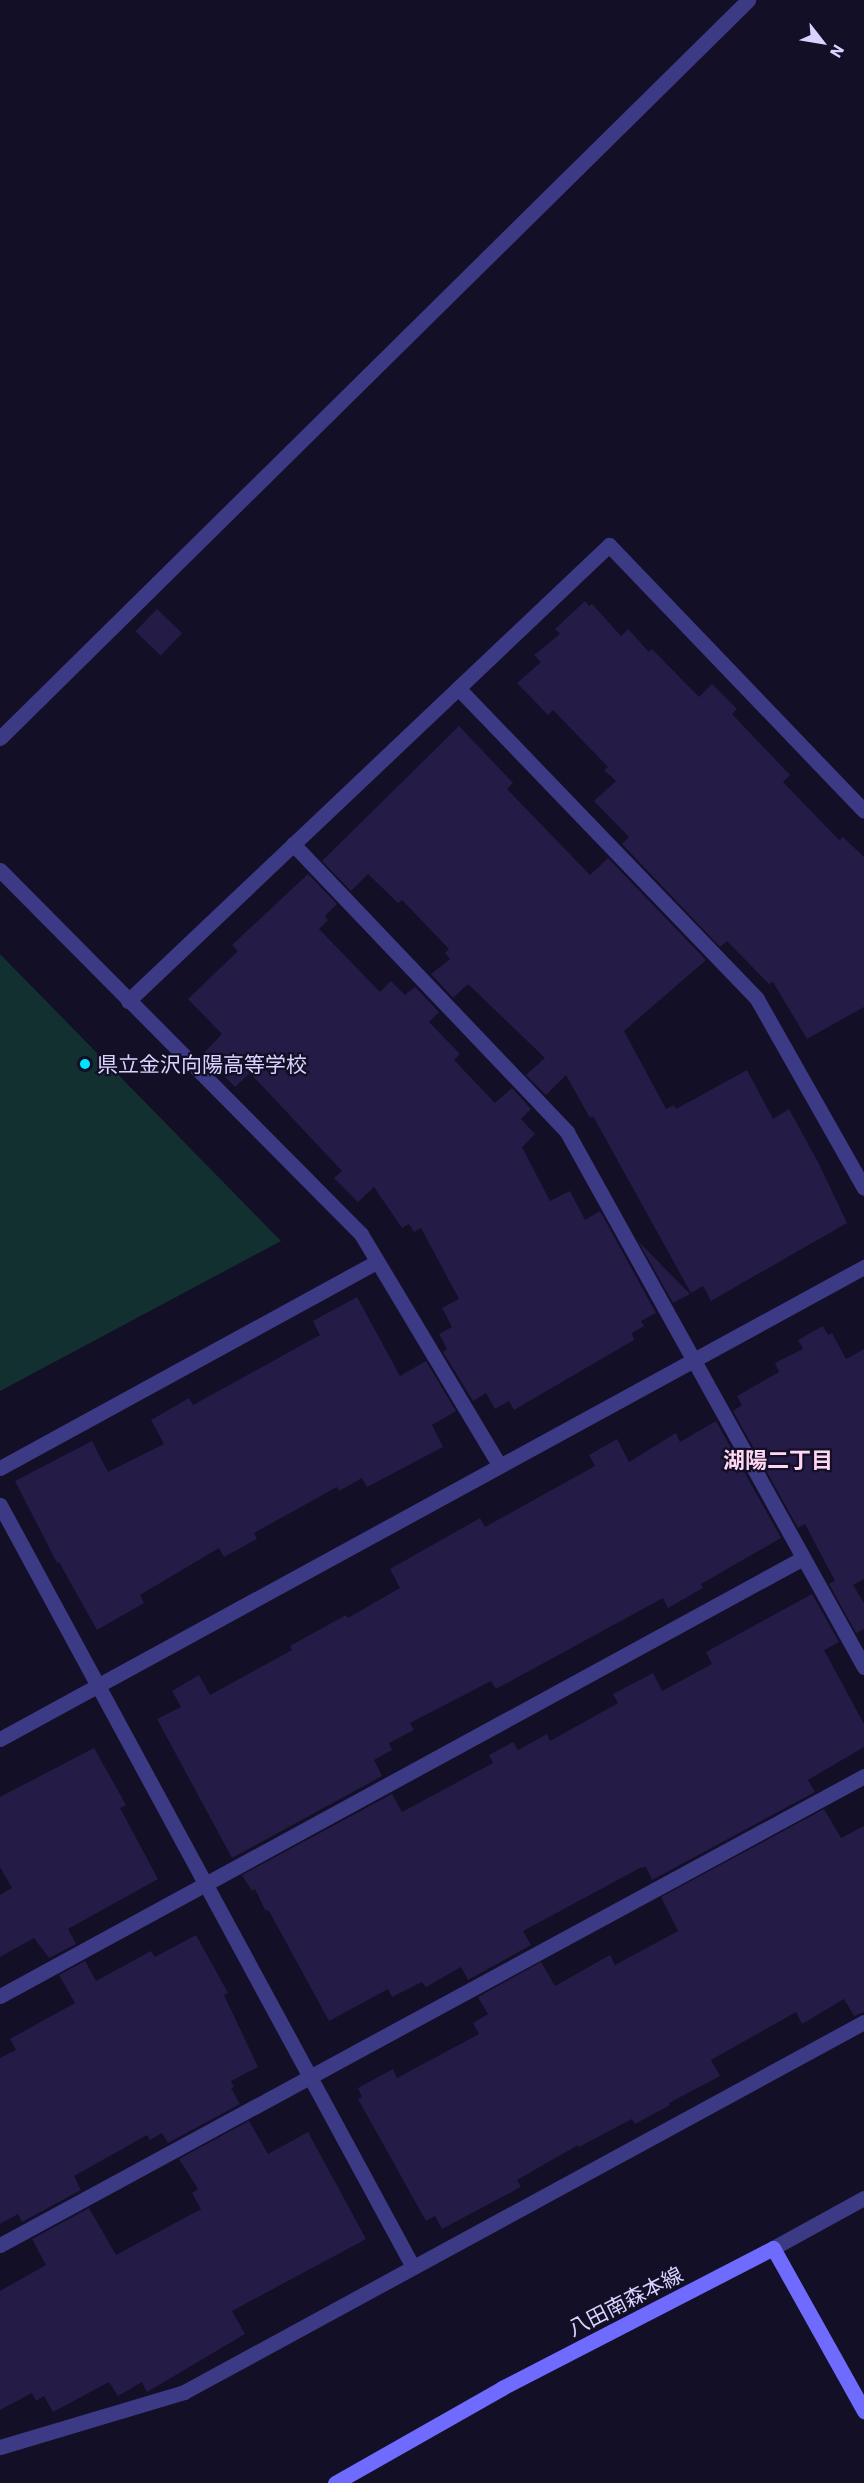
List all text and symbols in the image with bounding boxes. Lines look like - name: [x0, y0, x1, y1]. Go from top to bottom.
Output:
- north arrow: [792, 12, 852, 72]
- text: N: [826, 41, 849, 61]
- place label: 県立金沢向陽高等学校: [97, 1051, 307, 1077]
- marker: 県立金沢向陽高等学校: [78, 1057, 92, 1071]
- district label: 湖陽二丁目: [723, 1447, 833, 1473]
- street label: 八田南森本線: [563, 2261, 687, 2341]

